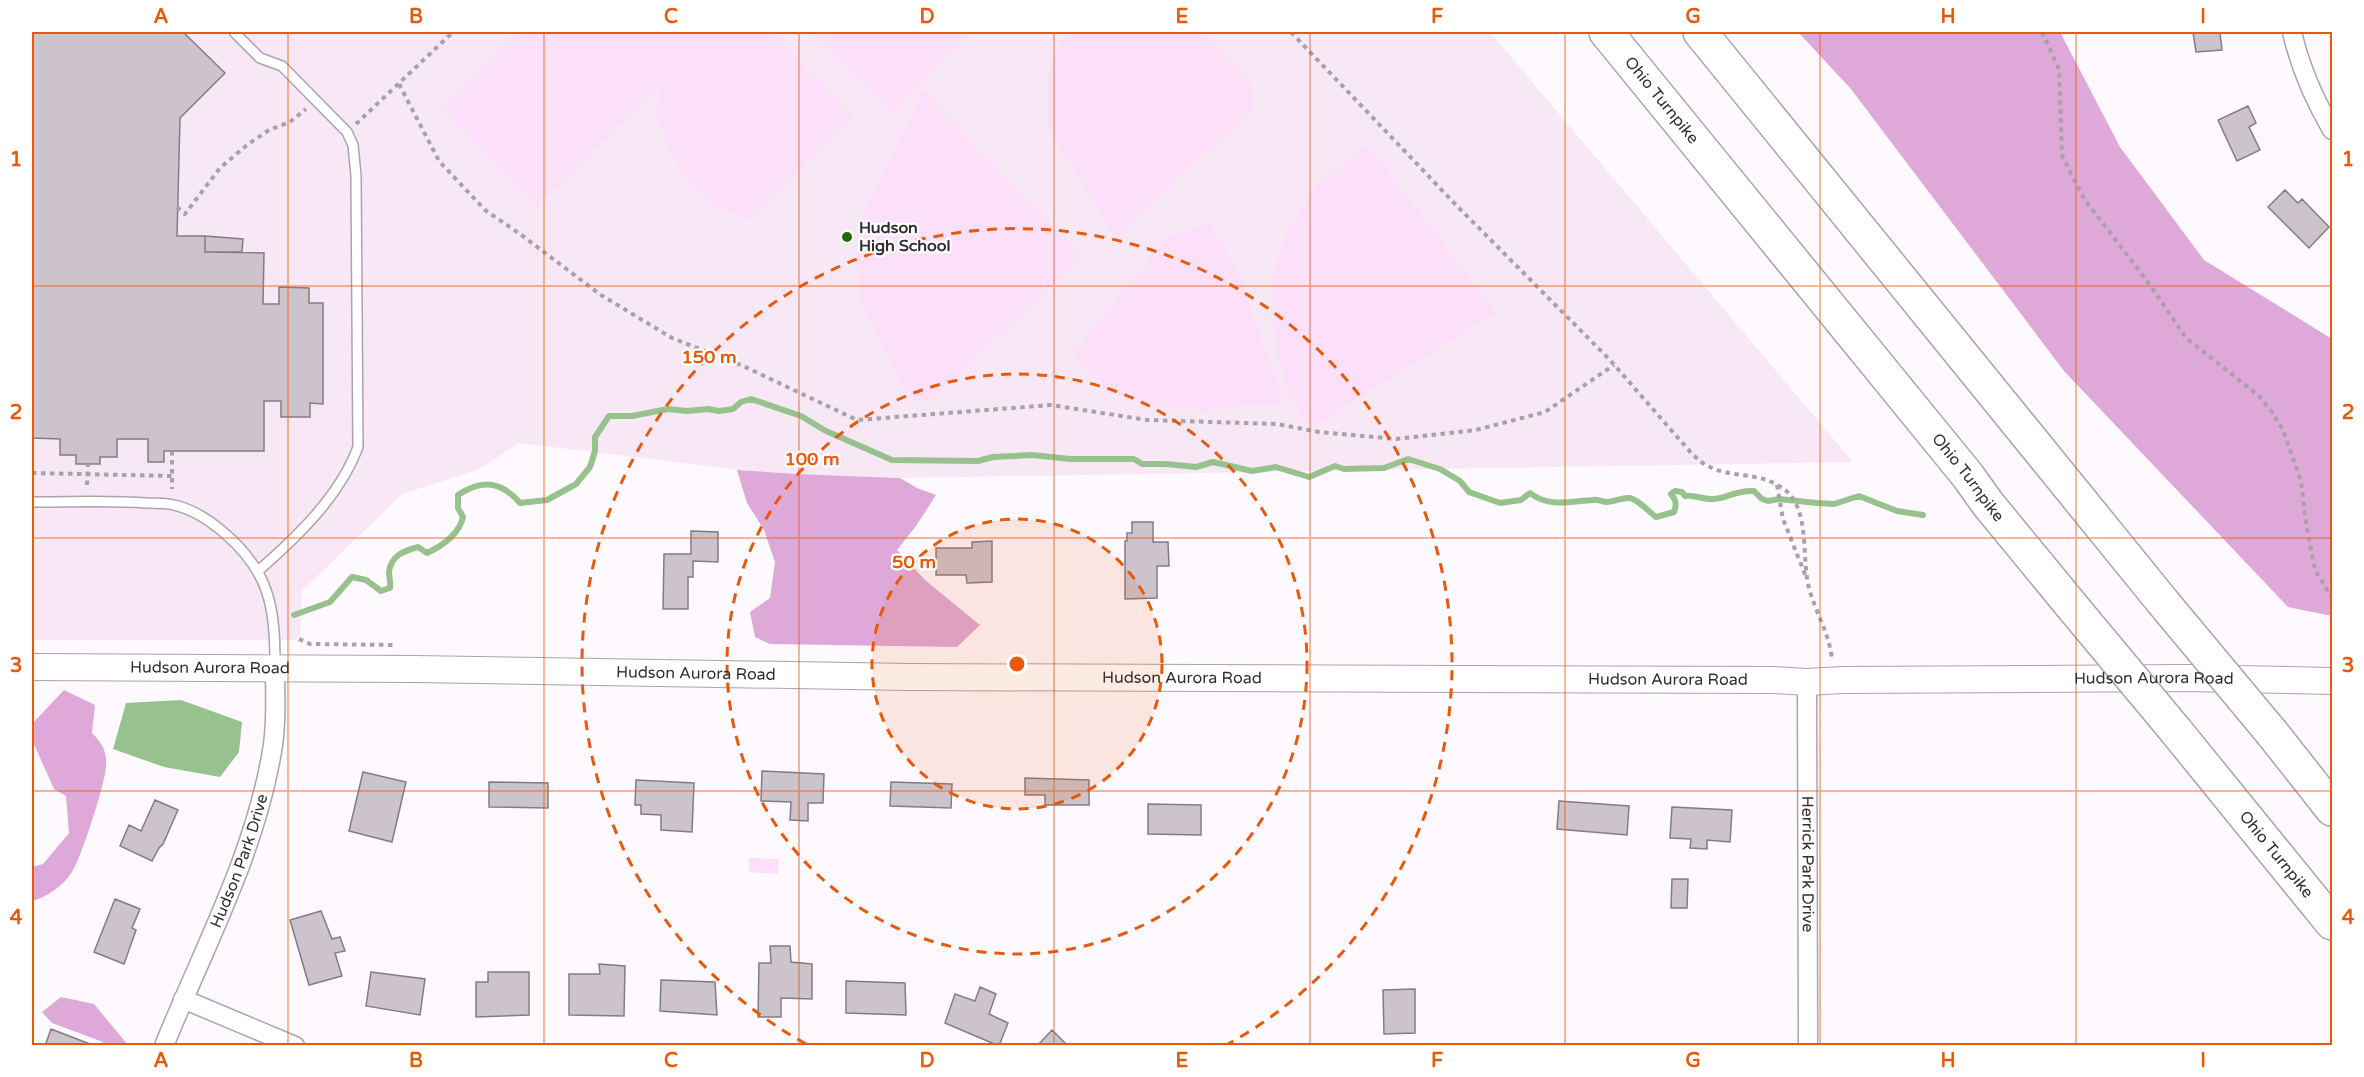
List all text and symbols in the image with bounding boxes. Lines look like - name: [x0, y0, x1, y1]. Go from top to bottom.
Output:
- text: A: [154, 5, 169, 29]
- text: B: [409, 5, 423, 29]
- text: C: [664, 5, 678, 29]
- text: D: [919, 5, 935, 29]
- text: E: [1176, 5, 1189, 29]
- text: F: [1431, 5, 1443, 29]
- text: G: [1685, 5, 1701, 29]
- text: H: [1940, 5, 1956, 29]
- text: I: [2200, 5, 2206, 29]
- street label: Ohio Turnpike: [1620, 53, 1703, 148]
- text: 1: [10, 148, 22, 172]
- text: 1: [2342, 148, 2354, 172]
- place label: Hudson High School: [859, 218, 950, 256]
- marker: Hudson High School: [840, 230, 854, 244]
- text: 150 m: [681, 346, 737, 368]
- text: 2: [10, 401, 22, 425]
- text: 2: [2342, 401, 2354, 425]
- street label: Ohio Turnpike: [1927, 429, 2008, 526]
- text: 100 m: [784, 448, 840, 470]
- text: 50 m: [892, 551, 936, 573]
- text: 3: [10, 654, 22, 678]
- centre of rings: [1007, 654, 1027, 674]
- text: 3: [2342, 654, 2354, 678]
- street label: Hudson Aurora Road: [130, 658, 290, 678]
- street label: Hudson Aurora Road: [616, 662, 776, 685]
- street label: Hudson Aurora Road: [1102, 668, 1262, 688]
- street label: Hudson Aurora Road: [2074, 668, 2234, 689]
- street label: Hudson Aurora Road: [1588, 669, 1748, 690]
- street label: Hudson Park Drive: [206, 792, 272, 931]
- street label: Herrick Park Drive: [1797, 796, 1818, 932]
- street label: Ohio Turnpike: [2235, 807, 2318, 902]
- text: 4: [10, 906, 23, 930]
- text: 4: [2342, 906, 2355, 930]
- text: A: [154, 1049, 169, 1073]
- text: B: [409, 1049, 423, 1073]
- text: C: [664, 1049, 678, 1073]
- text: D: [919, 1049, 935, 1073]
- text: E: [1176, 1049, 1189, 1073]
- text: F: [1431, 1049, 1443, 1073]
- text: G: [1685, 1049, 1701, 1073]
- text: H: [1940, 1049, 1956, 1073]
- text: I: [2200, 1049, 2206, 1073]

